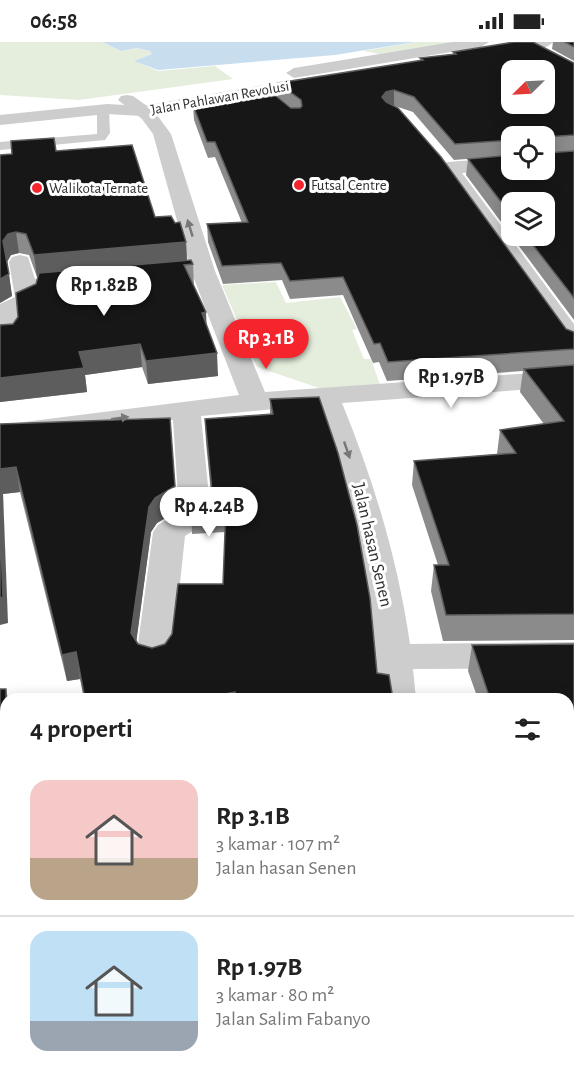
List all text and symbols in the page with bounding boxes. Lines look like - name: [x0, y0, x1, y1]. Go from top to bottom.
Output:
- text: 06:58: [30, 10, 77, 32]
- north arrow: [501, 60, 555, 114]
- map controls: [501, 60, 555, 246]
- street label: Jalan Pahlawan Revolusi: [150, 78, 290, 118]
- button: locate: [501, 126, 555, 180]
- marker: Futsal Centre: [292, 178, 306, 192]
- place label: Futsal Centre: [311, 178, 387, 193]
- marker: Walikota Ternate: [30, 181, 44, 195]
- place label: Walikota Ternate: [49, 181, 148, 196]
- button: layers: [501, 192, 555, 246]
- one-way arrow: [185, 219, 194, 237]
- pin: Rp 1.82B: [42, 266, 166, 317]
- text: Rp 1.82B: [70, 275, 138, 295]
- pin: Rp 3.1B: [211, 319, 321, 370]
- text: Rp 3.1B: [238, 328, 294, 348]
- pin: Rp 1.97B: [389, 358, 513, 409]
- text: Rp 1.97B: [418, 367, 484, 387]
- one-way arrow: [111, 413, 130, 422]
- one-way arrow: [342, 441, 352, 459]
- street label: Jalan hasan Senen: [349, 481, 395, 609]
- pin: Rp 4.24B: [147, 487, 271, 538]
- text: Rp 4.24B: [174, 496, 244, 516]
- icon: filters: [511, 713, 544, 746]
- text: 4 properti: [30, 716, 133, 742]
- text: Rp 3.1B: [216, 803, 290, 829]
- icon: home: [78, 804, 150, 876]
- text: 3 kamar · 107 m²: [216, 834, 340, 854]
- text: Jalan hasan Senen: [216, 858, 356, 878]
- text: Rp 1.97B: [216, 954, 302, 980]
- icon: home: [78, 955, 150, 1027]
- text: 3 kamar · 80 m²: [216, 985, 334, 1005]
- text: Jalan Salim Fabanyo: [216, 1009, 371, 1029]

